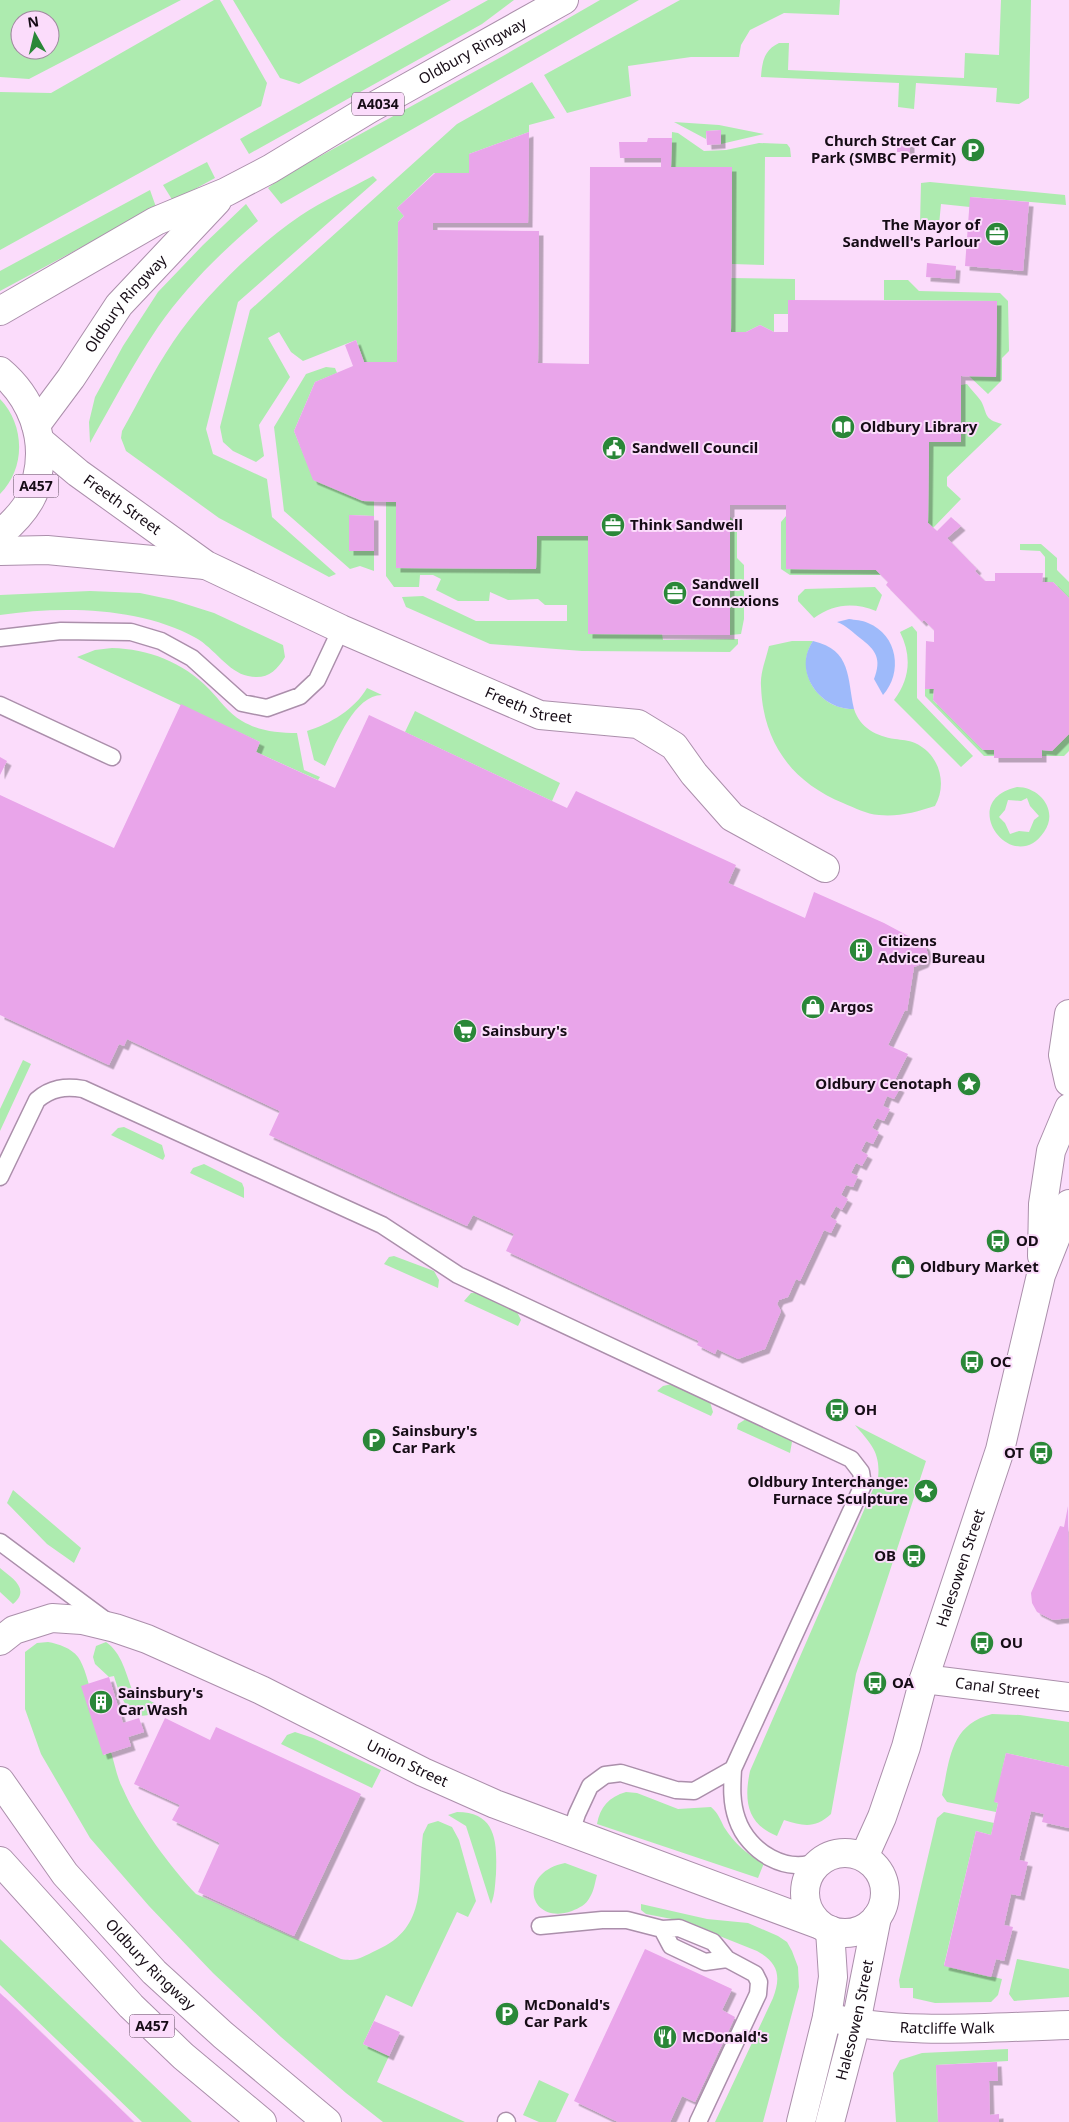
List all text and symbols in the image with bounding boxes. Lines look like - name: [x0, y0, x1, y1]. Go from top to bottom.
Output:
- north arrow: [10, 10, 60, 60]
- text: N: [26, 11, 40, 32]
- street label: Oldbury Ringway: [415, 12, 530, 88]
- road number: A4034: [352, 92, 404, 116]
- place label: Church Street Car Park (SMBC Permit): [811, 130, 956, 167]
- parking icon: Church Street Car Park (SMBC Permit): [960, 137, 986, 163]
- place label: The Mayor of Sandwell's Parlour: [843, 214, 981, 251]
- office icon: The Mayor of Sandwell's Parlour: [984, 221, 1010, 247]
- street label: Oldbury Ringway: [79, 250, 171, 356]
- library icon: Oldbury Library: [830, 414, 856, 440]
- place label: Oldbury Library: [860, 416, 978, 436]
- public building icon: Sandwell Council: [601, 435, 627, 461]
- place label: Sandwell Council: [632, 437, 758, 457]
- street label: Freeth Street: [80, 469, 166, 539]
- road number: A457: [14, 474, 58, 498]
- office icon: Think Sandwell: [600, 512, 626, 538]
- place label: Think Sandwell: [630, 514, 743, 534]
- place label: Sandwell Connexions: [692, 573, 779, 610]
- office icon: Sandwell Connexions: [662, 580, 688, 606]
- street label: Freeth Street: [482, 681, 574, 727]
- place label: Citizens Advice Bureau: [878, 930, 985, 967]
- building icon: Citizens Advice Bureau: [848, 937, 874, 963]
- shop icon: Argos: [800, 994, 826, 1020]
- place label: Argos: [830, 996, 873, 1016]
- supermarket icon: Sainsbury's: [452, 1018, 478, 1044]
- place label: Sainsbury's: [482, 1020, 567, 1040]
- place icon: Oldbury Cenotaph: [956, 1071, 982, 1097]
- place label: Oldbury Cenotaph: [815, 1073, 952, 1093]
- bus stop icon: OD: [985, 1228, 1011, 1254]
- place label: OD: [1016, 1230, 1039, 1250]
- shop icon: Oldbury Market: [890, 1254, 916, 1280]
- place label: Oldbury Market: [920, 1256, 1039, 1276]
- bus stop icon: OC: [959, 1349, 985, 1375]
- place label: OC: [990, 1351, 1012, 1371]
- bus stop icon: OH: [824, 1397, 850, 1423]
- place label: OH: [854, 1399, 877, 1419]
- place label: Sainsbury's Car Park: [392, 1420, 477, 1457]
- parking icon: Sainsbury's Car Park: [361, 1427, 387, 1453]
- bus stop icon: OT: [1028, 1440, 1054, 1466]
- place label: OT: [1004, 1442, 1024, 1462]
- place label: Oldbury Interchange: Furnace Sculpture: [747, 1471, 908, 1508]
- place icon: Oldbury Interchange: Furnace Sculpture: [913, 1478, 939, 1504]
- street label: Halesowen Street: [931, 1506, 989, 1629]
- bus stop icon: OB: [901, 1543, 927, 1569]
- place label: OB: [874, 1545, 896, 1565]
- bus stop icon: OU: [969, 1630, 995, 1656]
- place label: OU: [1000, 1632, 1023, 1652]
- bus stop icon: OA: [862, 1670, 888, 1696]
- place label: OA: [892, 1672, 915, 1692]
- street label: Canal Street: [954, 1672, 1042, 1702]
- place label: Sainsbury's Car Wash: [118, 1682, 203, 1719]
- building icon: Sainsbury's Car Wash: [88, 1689, 114, 1715]
- street label: Union Street: [363, 1734, 452, 1791]
- street label: Oldbury Ringway: [101, 1914, 200, 2014]
- street label: Halesowen Street: [830, 1957, 877, 2082]
- place label: McDonald's Car Park: [524, 1994, 610, 2031]
- parking icon: McDonald's Car Park: [494, 2001, 520, 2027]
- road number: A457: [130, 2014, 174, 2038]
- street label: Ratcliffe Walk: [899, 2017, 995, 2038]
- restaurant icon: McDonald's: [652, 2024, 678, 2050]
- place label: McDonald's: [682, 2026, 768, 2046]

